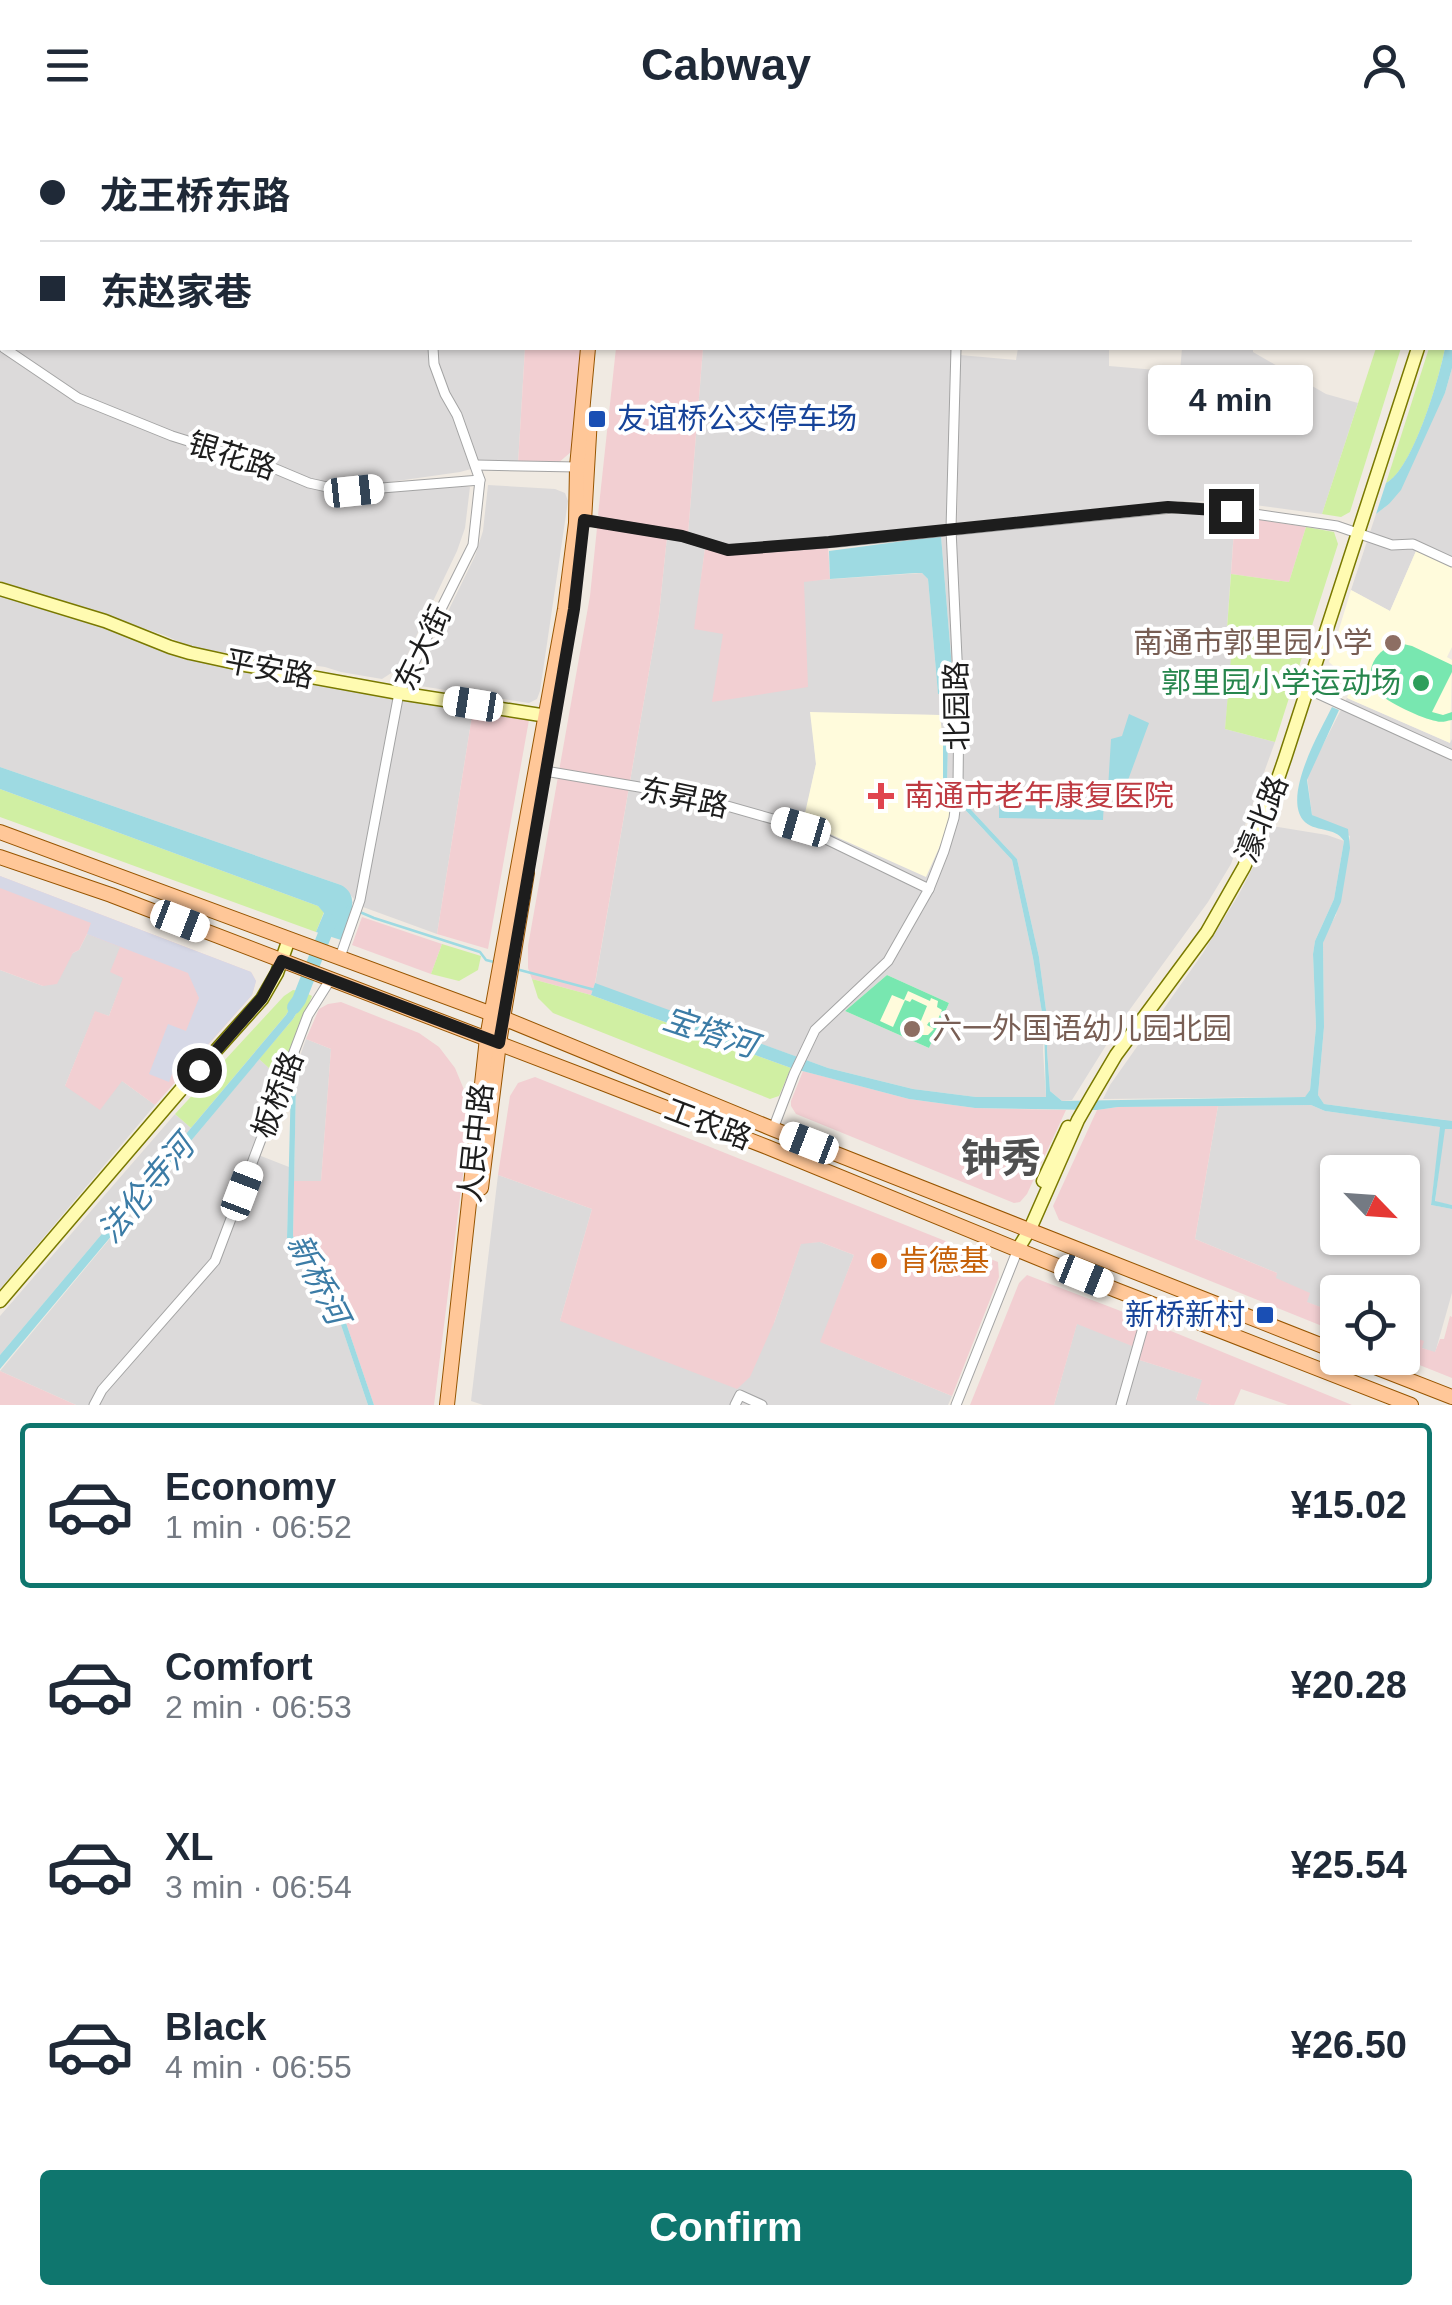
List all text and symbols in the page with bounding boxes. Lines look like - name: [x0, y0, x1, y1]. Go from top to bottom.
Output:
- icon: menu: [40, 38, 95, 93]
- icon: person: [1357, 38, 1412, 93]
- text: Cabway: [641, 39, 811, 90]
- text: 龙王桥东路: [100, 175, 290, 217]
- text: 东赵家巷: [100, 271, 252, 313]
- callout: 4 min: [1148, 366, 1314, 436]
- text: 4 min: [1189, 382, 1272, 418]
- place label: 友谊桥公交停车场: [617, 402, 857, 435]
- marker: 友谊桥公交停车场: [586, 408, 608, 430]
- street label: 银花路: [184, 426, 280, 485]
- car: [323, 473, 385, 509]
- route end: [1209, 489, 1254, 534]
- street label: 东大街: [388, 600, 457, 695]
- place label: 南通市郭里园小学: [1133, 626, 1373, 659]
- marker: 南通市郭里园小学: [1382, 632, 1404, 654]
- street label: 平安路: [222, 644, 316, 693]
- street label: 北园路: [939, 661, 974, 751]
- place label: 郭里园小学运动场: [1161, 666, 1401, 699]
- marker: 郭里园小学运动场: [1410, 672, 1432, 694]
- car: [441, 684, 505, 724]
- street label: 濠北路: [1229, 771, 1294, 867]
- street label: 东昇路: [637, 772, 732, 823]
- place label: 南通市老年康复医院: [904, 779, 1174, 812]
- marker: 南通市老年康复医院: [868, 783, 894, 809]
- car: [768, 804, 834, 850]
- car: [147, 896, 213, 946]
- water label: 宝塔河: [659, 1000, 767, 1066]
- place label: 六一外国语幼儿园北园: [932, 1012, 1232, 1045]
- marker: 六一外国语幼儿园北园: [901, 1018, 923, 1040]
- street label: 板桥路: [246, 1047, 309, 1143]
- route start: [177, 1048, 222, 1093]
- street label: 人民中路: [453, 1082, 498, 1204]
- street label: 工农路: [660, 1092, 756, 1155]
- car: [776, 1118, 842, 1168]
- water label: 法伦寺河: [91, 1124, 205, 1250]
- district label: 钟秀: [961, 1136, 1041, 1180]
- north arrow: [1320, 1155, 1420, 1255]
- map controls: [1320, 1155, 1420, 1375]
- car: [217, 1158, 267, 1224]
- water label: 新桥河: [280, 1228, 359, 1335]
- place label: 肯德基: [899, 1244, 989, 1277]
- marker: 肯德基: [868, 1250, 890, 1272]
- car: [1051, 1251, 1117, 1301]
- button: locate: [1320, 1275, 1420, 1375]
- place label: 新桥新村: [1125, 1298, 1245, 1331]
- marker: 新桥新村: [1254, 1304, 1276, 1326]
- icon: car: [45, 1461, 135, 1551]
- text: Economy: [165, 1466, 336, 1508]
- text: ¥15.02: [1291, 1484, 1407, 1526]
- text: 1 min · 06:52: [165, 1509, 352, 1545]
- icon: car: [45, 1641, 135, 1731]
- text: Comfort: [165, 1646, 313, 1688]
- text: ¥20.28: [1291, 1664, 1407, 1706]
- text: 2 min · 06:53: [165, 1689, 352, 1725]
- icon: car: [45, 1821, 135, 1911]
- text: XL: [165, 1826, 214, 1868]
- text: ¥25.54: [1291, 1844, 1407, 1886]
- text: 3 min · 06:54: [165, 1869, 352, 1905]
- icon: car: [45, 2001, 135, 2091]
- text: Black: [165, 2006, 266, 2048]
- text: ¥26.50: [1291, 2024, 1407, 2066]
- text: 4 min · 06:55: [165, 2049, 352, 2085]
- button: Confirm: [40, 2170, 1412, 2285]

